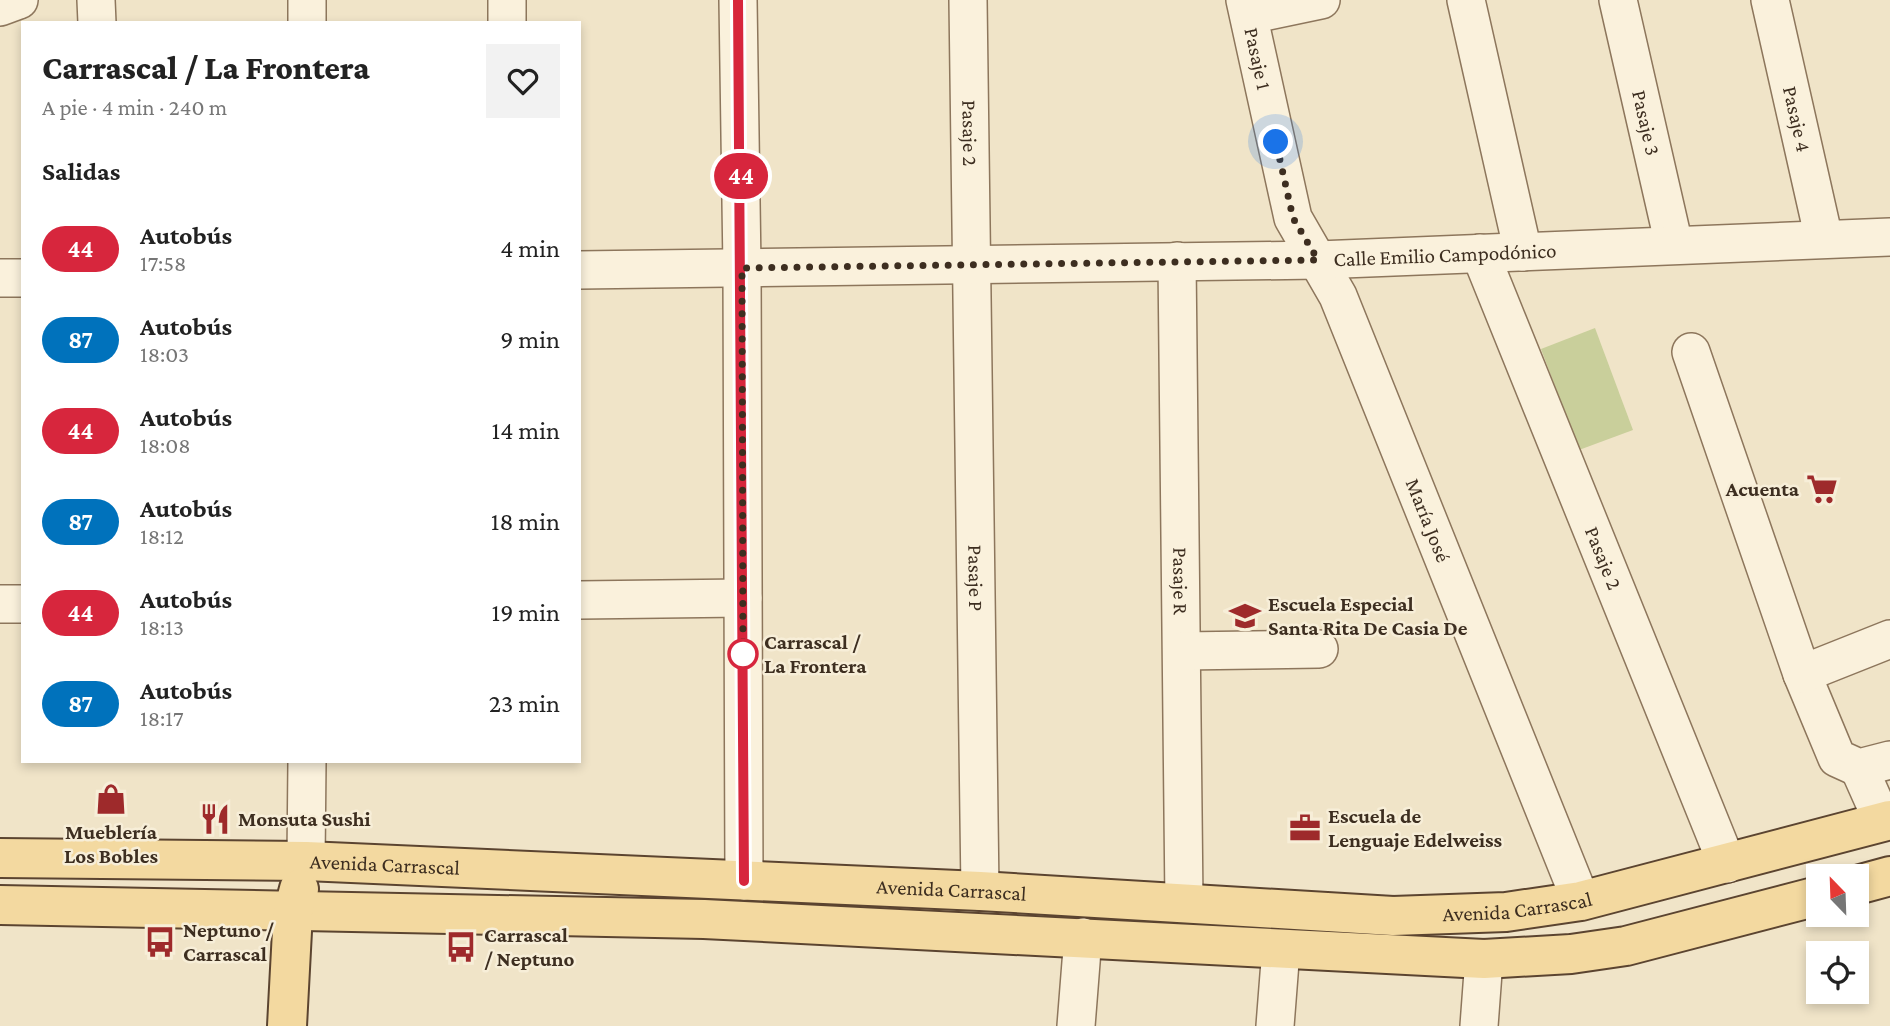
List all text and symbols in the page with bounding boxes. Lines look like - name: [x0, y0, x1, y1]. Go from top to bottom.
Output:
- street label: Pasaje 1: [1239, 25, 1276, 92]
- button: heart: [486, 44, 560, 118]
- text: Carrascal / La Frontera: [42, 49, 370, 86]
- street label: Pasaje 4: [1778, 84, 1816, 154]
- street label: Pasaje 3: [1627, 88, 1665, 158]
- text: A pie · 4 min · 240 m: [42, 94, 227, 120]
- street label: Pasaje 2: [957, 100, 982, 166]
- your location: [1258, 124, 1293, 159]
- line badge: 44: [710, 153, 772, 199]
- text: Salidas: [42, 157, 120, 186]
- text: 44: [728, 162, 754, 189]
- text: Autobús: [140, 221, 232, 250]
- text: 4 min: [500, 234, 560, 263]
- text: 44: [68, 235, 93, 262]
- street label: Calle Emilio Campodónico: [1333, 238, 1557, 271]
- text: 17:58: [140, 250, 186, 276]
- text: Autobús: [140, 312, 232, 341]
- text: 9 min: [500, 325, 560, 354]
- text: 87: [68, 326, 93, 353]
- text: 18:03: [140, 341, 189, 367]
- text: Autobús: [140, 403, 232, 432]
- text: 14 min: [492, 416, 560, 445]
- text: 44: [68, 417, 93, 444]
- text: 18:08: [140, 432, 191, 458]
- supermarket icon: Acuenta: [1805, 472, 1839, 506]
- street label: María José: [1401, 475, 1456, 566]
- place label: Acuenta: [1725, 477, 1800, 501]
- text: Autobús: [140, 494, 232, 523]
- text: 18 min: [491, 507, 560, 536]
- text: 87: [68, 508, 93, 535]
- text: 18:12: [140, 523, 184, 549]
- street label: Pasaje 2: [1580, 523, 1627, 593]
- street label: Pasaje P: [963, 544, 988, 611]
- street label: Pasaje R: [1168, 547, 1193, 615]
- text: Autobús: [140, 585, 232, 614]
- place label: Escuela Especial Santa Rita De Casia De: [1268, 592, 1468, 640]
- text: 19 min: [492, 598, 560, 627]
- text: 44: [68, 599, 93, 626]
- school or university icon: Escuela Especial Santa Rita De Casia De: [1228, 599, 1262, 633]
- text: 18:13: [140, 614, 184, 640]
- place label: Carrascal / La Frontera: [764, 630, 867, 678]
- marker: Carrascal / La Frontera: [728, 639, 758, 669]
- text: Autobús: [140, 676, 232, 705]
- text: 23 min: [489, 689, 560, 718]
- text: 87: [68, 690, 93, 717]
- text: 18:17: [140, 705, 184, 731]
- shop icon: Mueblería Los Bobles: [94, 782, 128, 816]
- restaurant icon: Monsuta Sushi: [198, 802, 232, 836]
- place label: Escuela de Lenguaje Edelweiss: [1328, 804, 1503, 852]
- place label: Monsuta Sushi: [238, 807, 371, 831]
- office icon: Escuela de Lenguaje Edelweiss: [1288, 811, 1322, 845]
- place label: Mueblería Los Bobles: [64, 820, 158, 868]
- street label: Avenida Carrascal: [309, 849, 460, 880]
- north arrow: [1806, 864, 1869, 928]
- map controls: [1806, 864, 1869, 1004]
- street label: Avenida Carrascal: [876, 874, 1027, 906]
- street label: Avenida Carrascal: [1442, 887, 1595, 926]
- place label: Neptuno / Carrascal: [183, 918, 274, 966]
- place label: Carrascal / Neptuno: [484, 923, 575, 971]
- bus stop icon: Neptuno / Carrascal: [143, 925, 177, 959]
- bus stop icon: Carrascal / Neptuno: [444, 930, 478, 964]
- button: locate: [1806, 941, 1869, 1004]

